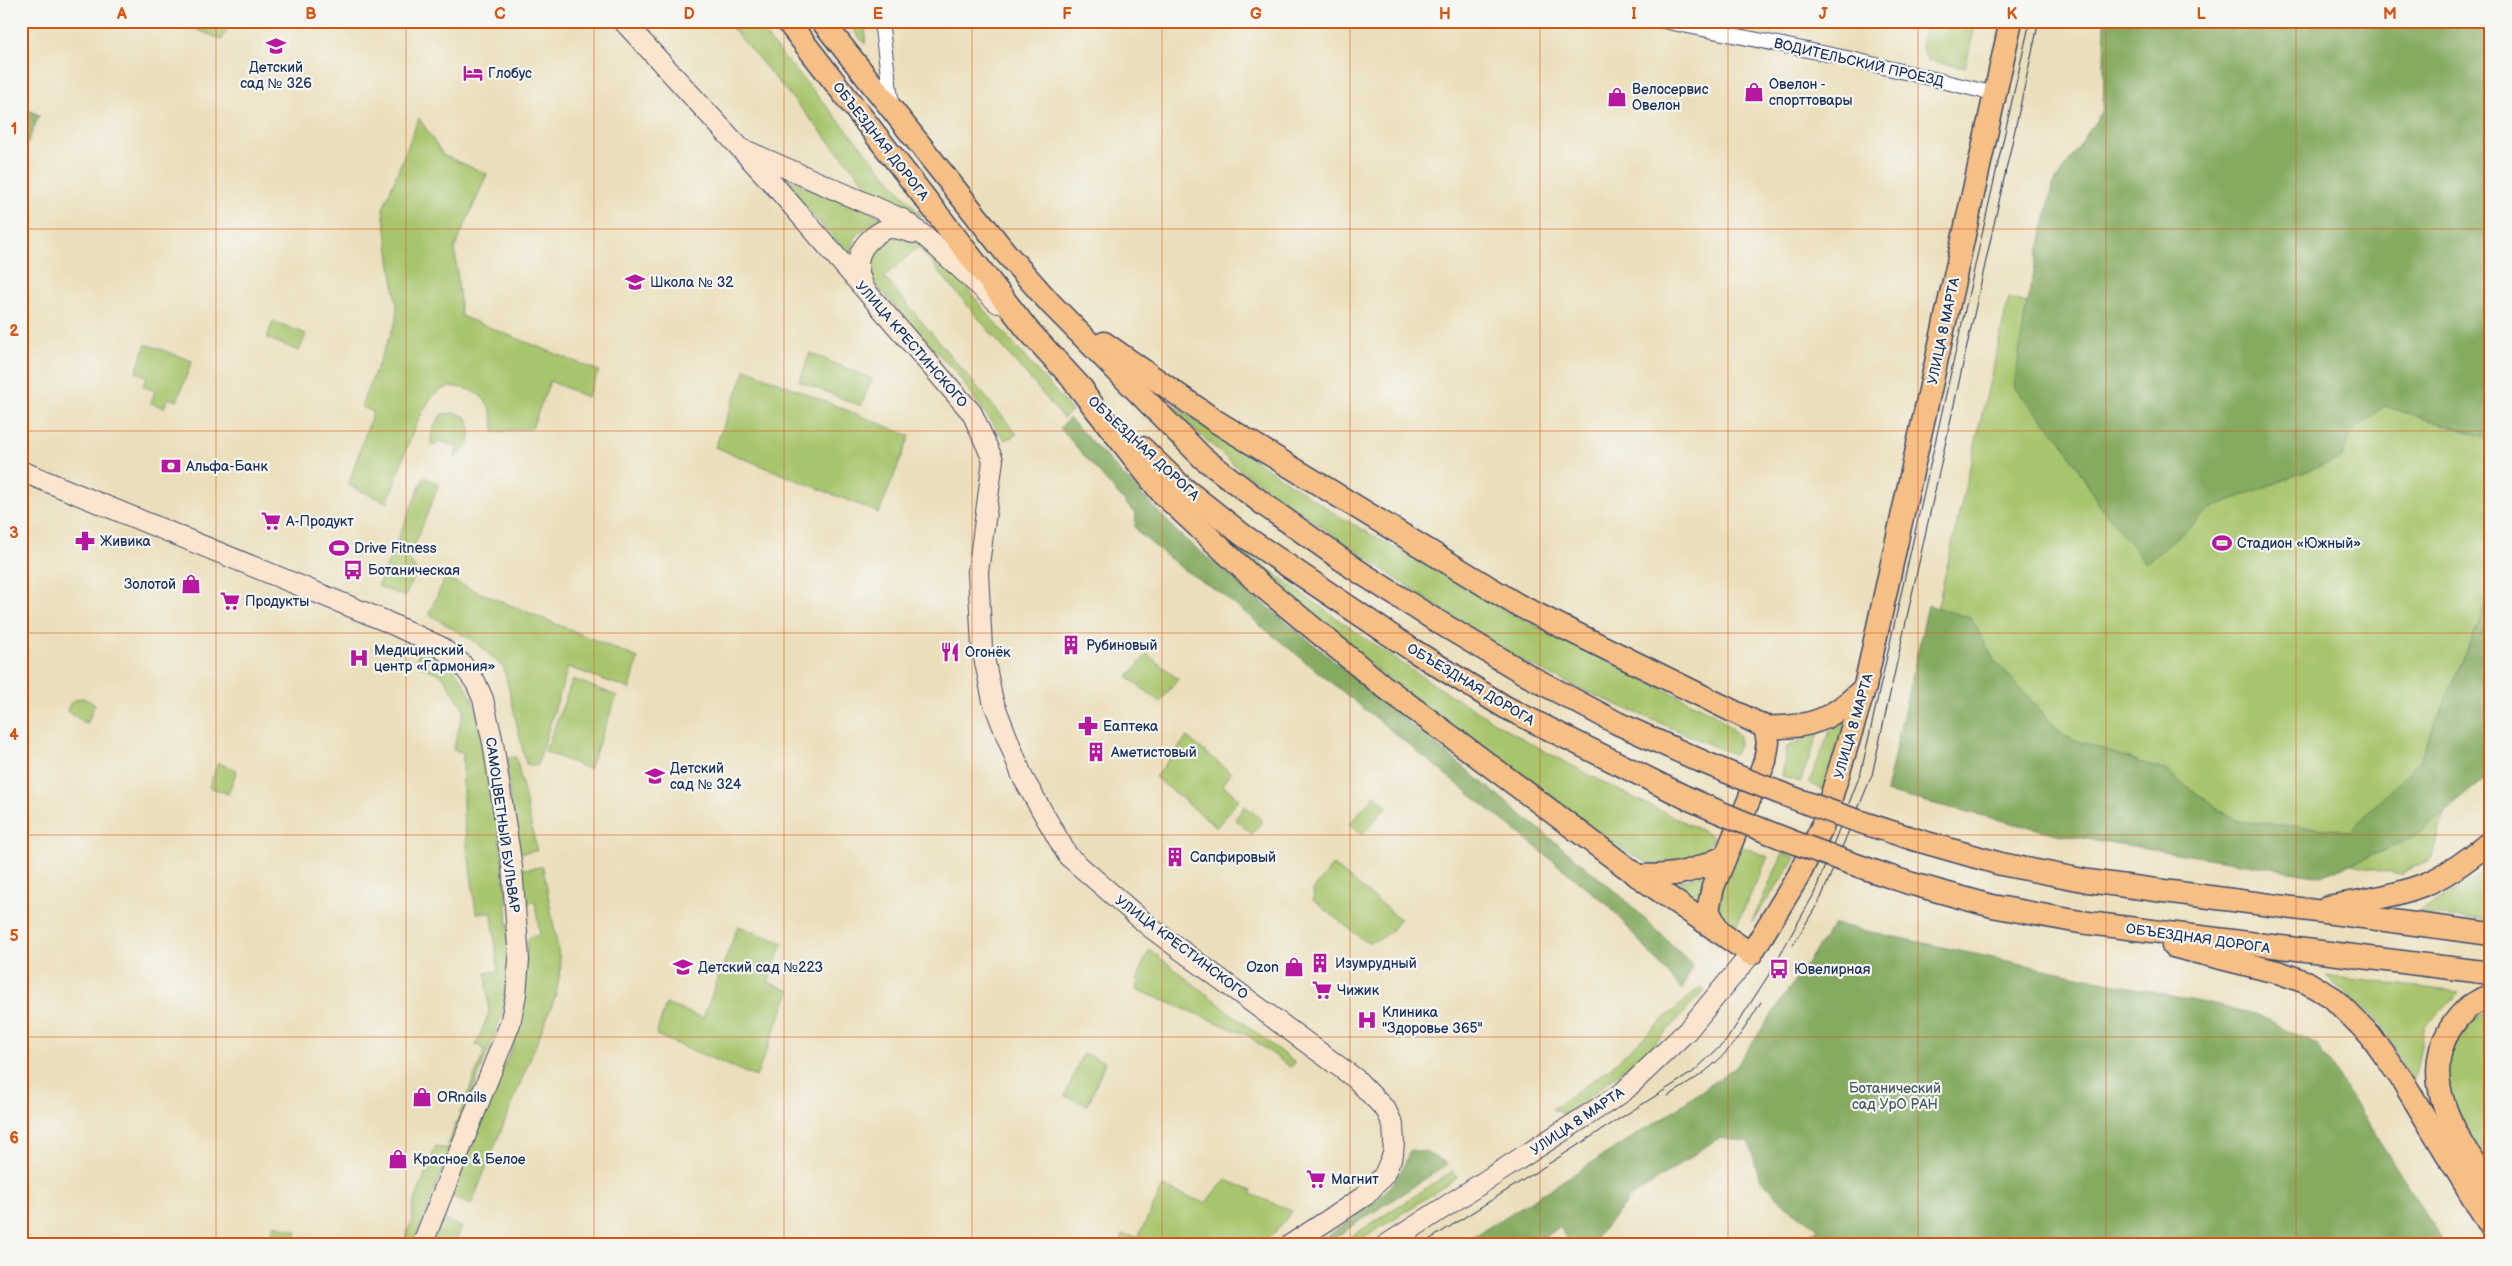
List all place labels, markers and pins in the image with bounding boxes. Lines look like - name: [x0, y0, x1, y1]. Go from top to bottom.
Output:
- school or university icon: Детский сад № 326: [265, 35, 287, 57]
- place label: Детский сад № 326: [240, 59, 312, 92]
- hotel icon: Глобус: [462, 62, 484, 84]
- place label: Глобус: [488, 65, 532, 82]
- place label: Овелон - спорттовары: [1769, 76, 1853, 109]
- place label: Велосервис Овелон: [1632, 81, 1709, 114]
- shop icon: Овелон - спорттовары: [1743, 81, 1765, 103]
- shop icon: Велосервис Овелон: [1606, 86, 1628, 108]
- school or university icon: Школа № 32: [624, 271, 646, 293]
- place label: Школа № 32: [650, 274, 734, 291]
- bank icon: Альфа-Банк: [160, 455, 182, 477]
- place label: Альфа-Банк: [185, 458, 268, 475]
- supermarket icon: А-Продукт: [260, 510, 282, 532]
- place label: А-Продукт: [285, 513, 354, 530]
- pharmacy icon: Живика: [74, 530, 96, 552]
- sports icon: Стадион «Южный»: [2211, 532, 2233, 554]
- place label: Живика: [100, 533, 151, 550]
- place label: Стадион «Южный»: [2237, 535, 2361, 552]
- sports icon: Drive Fitness: [328, 537, 350, 559]
- place label: Drive Fitness: [354, 540, 437, 557]
- bus stop icon: Ботаническая: [342, 559, 364, 581]
- place label: Ботаническая: [368, 562, 460, 579]
- shop icon: Золотой: [180, 573, 202, 595]
- place label: Золотой: [124, 576, 176, 593]
- supermarket icon: Продукты: [219, 590, 241, 612]
- place label: Продукты: [245, 593, 309, 610]
- building icon: Рубиновый: [1060, 634, 1082, 656]
- place label: Рубиновый: [1086, 637, 1157, 654]
- restaurant icon: Огонёк: [939, 641, 961, 663]
- place label: Медицинский центр «Гармония»: [374, 642, 495, 675]
- place label: Огонёк: [965, 644, 1011, 661]
- hospital icon: Медицинский центр «Гармония»: [348, 647, 370, 669]
- pharmacy icon: Еаптека: [1077, 715, 1099, 737]
- place label: Еаптека: [1103, 718, 1159, 735]
- building icon: Аметистовый: [1085, 741, 1107, 763]
- place label: Аметистовый: [1110, 744, 1197, 761]
- place label: Детский сад № 324: [670, 760, 742, 793]
- school or university icon: Детский сад № 324: [644, 765, 666, 787]
- building icon: Сапфировый: [1164, 846, 1186, 868]
- place label: Сапфировый: [1190, 849, 1276, 866]
- building icon: Изумрудный: [1309, 952, 1331, 974]
- place label: Изумрудный: [1335, 955, 1417, 972]
- school or university icon: Детский сад №223: [672, 956, 694, 978]
- shop icon: Ozon: [1283, 956, 1305, 978]
- bus stop icon: Ювелирная: [1768, 958, 1790, 980]
- place label: Детский сад №223: [698, 959, 823, 976]
- place label: Ozon: [1246, 959, 1279, 976]
- place label: Ювелирная: [1794, 961, 1871, 978]
- supermarket icon: Чижик: [1311, 979, 1333, 1001]
- place label: Чижик: [1337, 982, 1380, 999]
- place label: Клиника "Здоровье 365": [1382, 1004, 1483, 1037]
- hospital icon: Клиника "Здоровье 365": [1356, 1009, 1378, 1031]
- shop icon: ORnails: [411, 1086, 433, 1108]
- place label: ORnails: [437, 1089, 487, 1106]
- shop icon: Красное & Белое: [387, 1148, 409, 1170]
- place label: Красное & Белое: [413, 1151, 526, 1168]
- supermarket icon: Магнит: [1305, 1168, 1327, 1190]
- place label: Магнит: [1331, 1171, 1379, 1188]

